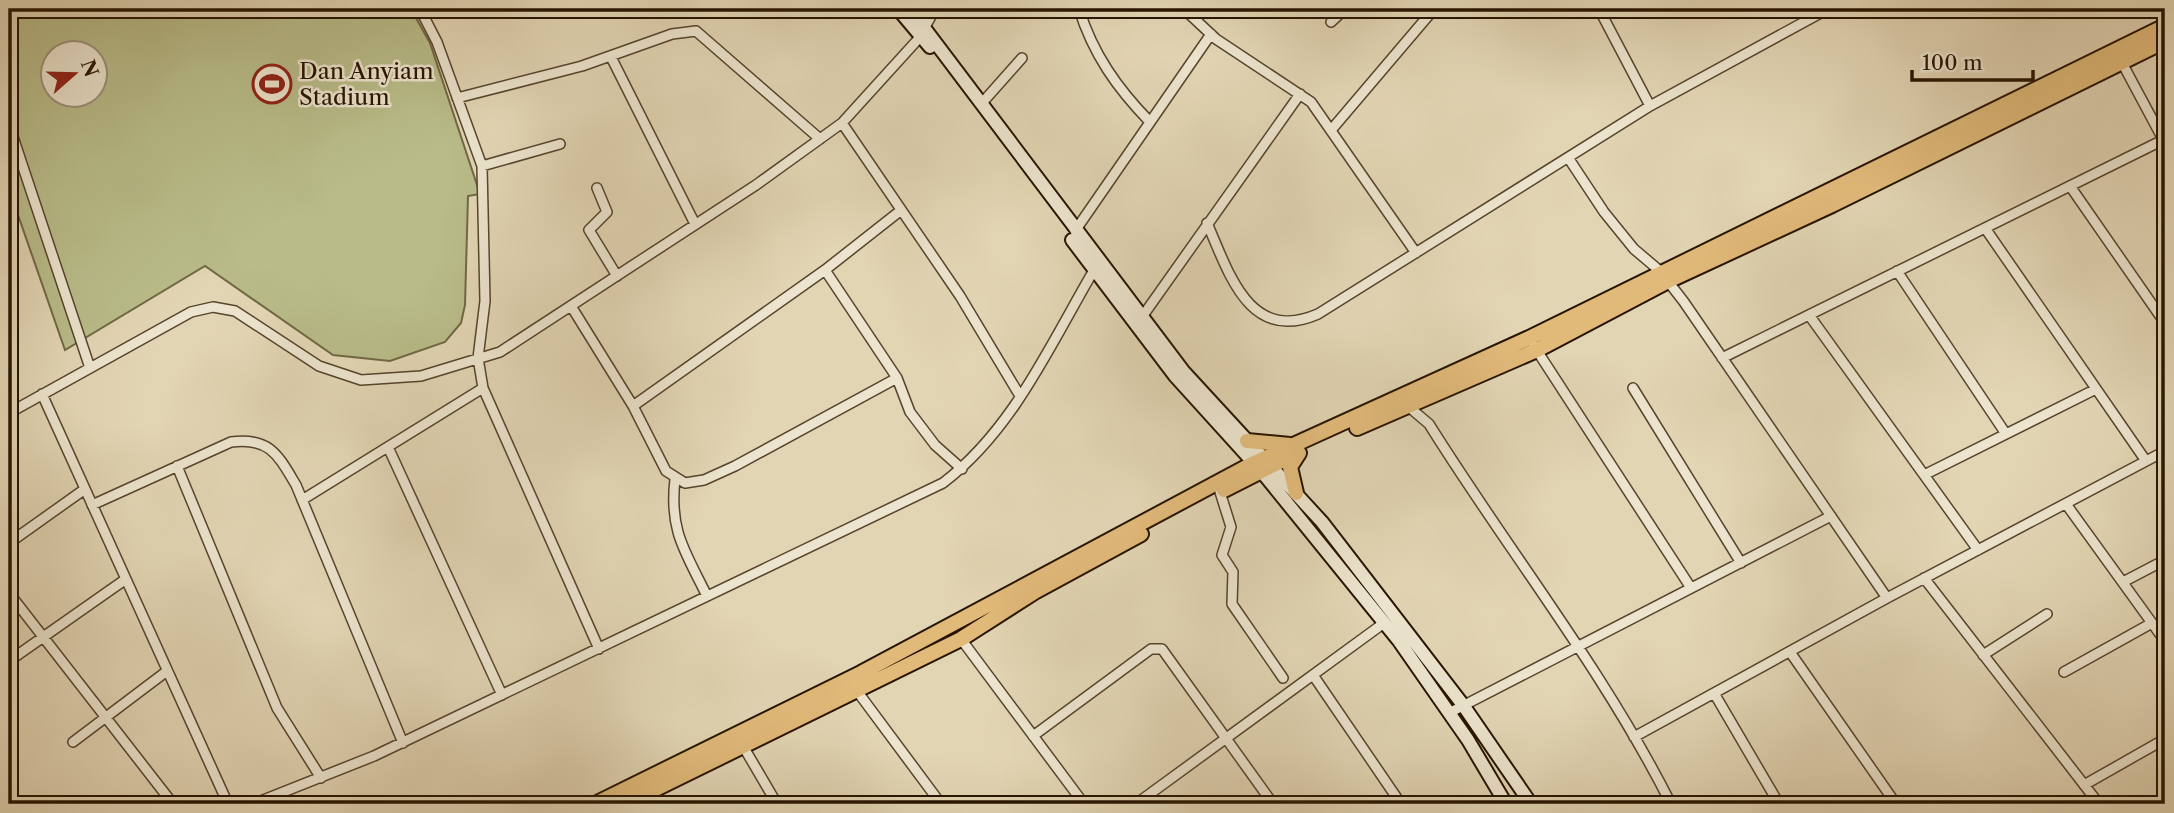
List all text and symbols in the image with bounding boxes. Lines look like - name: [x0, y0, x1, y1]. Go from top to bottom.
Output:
- north arrow: [38, 38, 108, 108]
- scale bar: [1912, 38, 2032, 82]
- text: 100 m: [1922, 50, 1983, 75]
- text: N: [76, 57, 103, 80]
- place label: Dan Anyiam Stadium: [299, 57, 434, 111]
- sports icon: Dan Anyiam Stadium: [251, 63, 293, 105]

